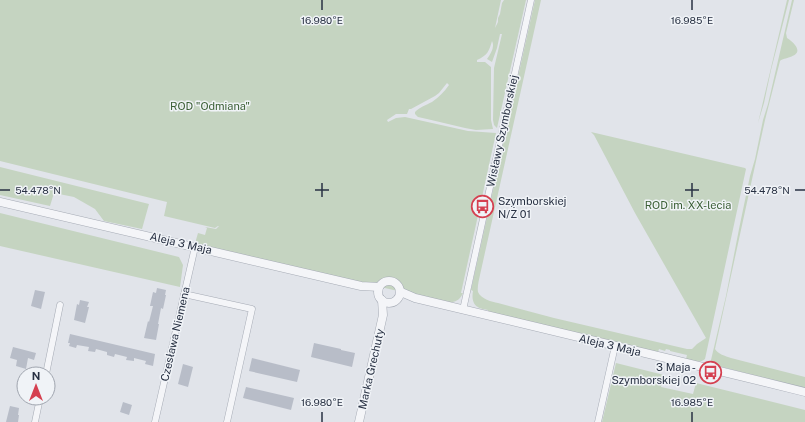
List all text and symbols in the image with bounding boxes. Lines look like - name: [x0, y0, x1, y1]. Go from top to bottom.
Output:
- text: 16.980°E: [301, 14, 343, 26]
- text: 16.985°E: [671, 14, 713, 26]
- street label: Wisławy Szymborskiej: [484, 74, 520, 188]
- park label: ROD "Odmiana": [170, 100, 250, 112]
- text: 54.478°N: [15, 184, 61, 196]
- text: 54.478°N: [744, 184, 790, 196]
- bus stop icon: Szymborskiej N/Ż 01: [469, 194, 495, 220]
- place label: Szymborskiej N/Ż 01: [498, 195, 567, 220]
- park label: ROD im. XX-lecia: [645, 199, 731, 211]
- street label: Aleja 3 Maja: [149, 230, 213, 256]
- street label: Czesława Niemena: [158, 285, 192, 383]
- street label: Marka Grechuty: [356, 328, 386, 410]
- street label: Aleja 3 Maja: [578, 332, 642, 358]
- bus stop icon: 3 Maja - Szymborskiej 02: [698, 360, 724, 386]
- place label: 3 Maja - Szymborskiej 02: [612, 361, 696, 386]
- north arrow: [16, 366, 56, 406]
- text: N: [32, 370, 40, 382]
- text: 16.980°E: [301, 396, 343, 408]
- text: 16.985°E: [671, 396, 713, 408]

